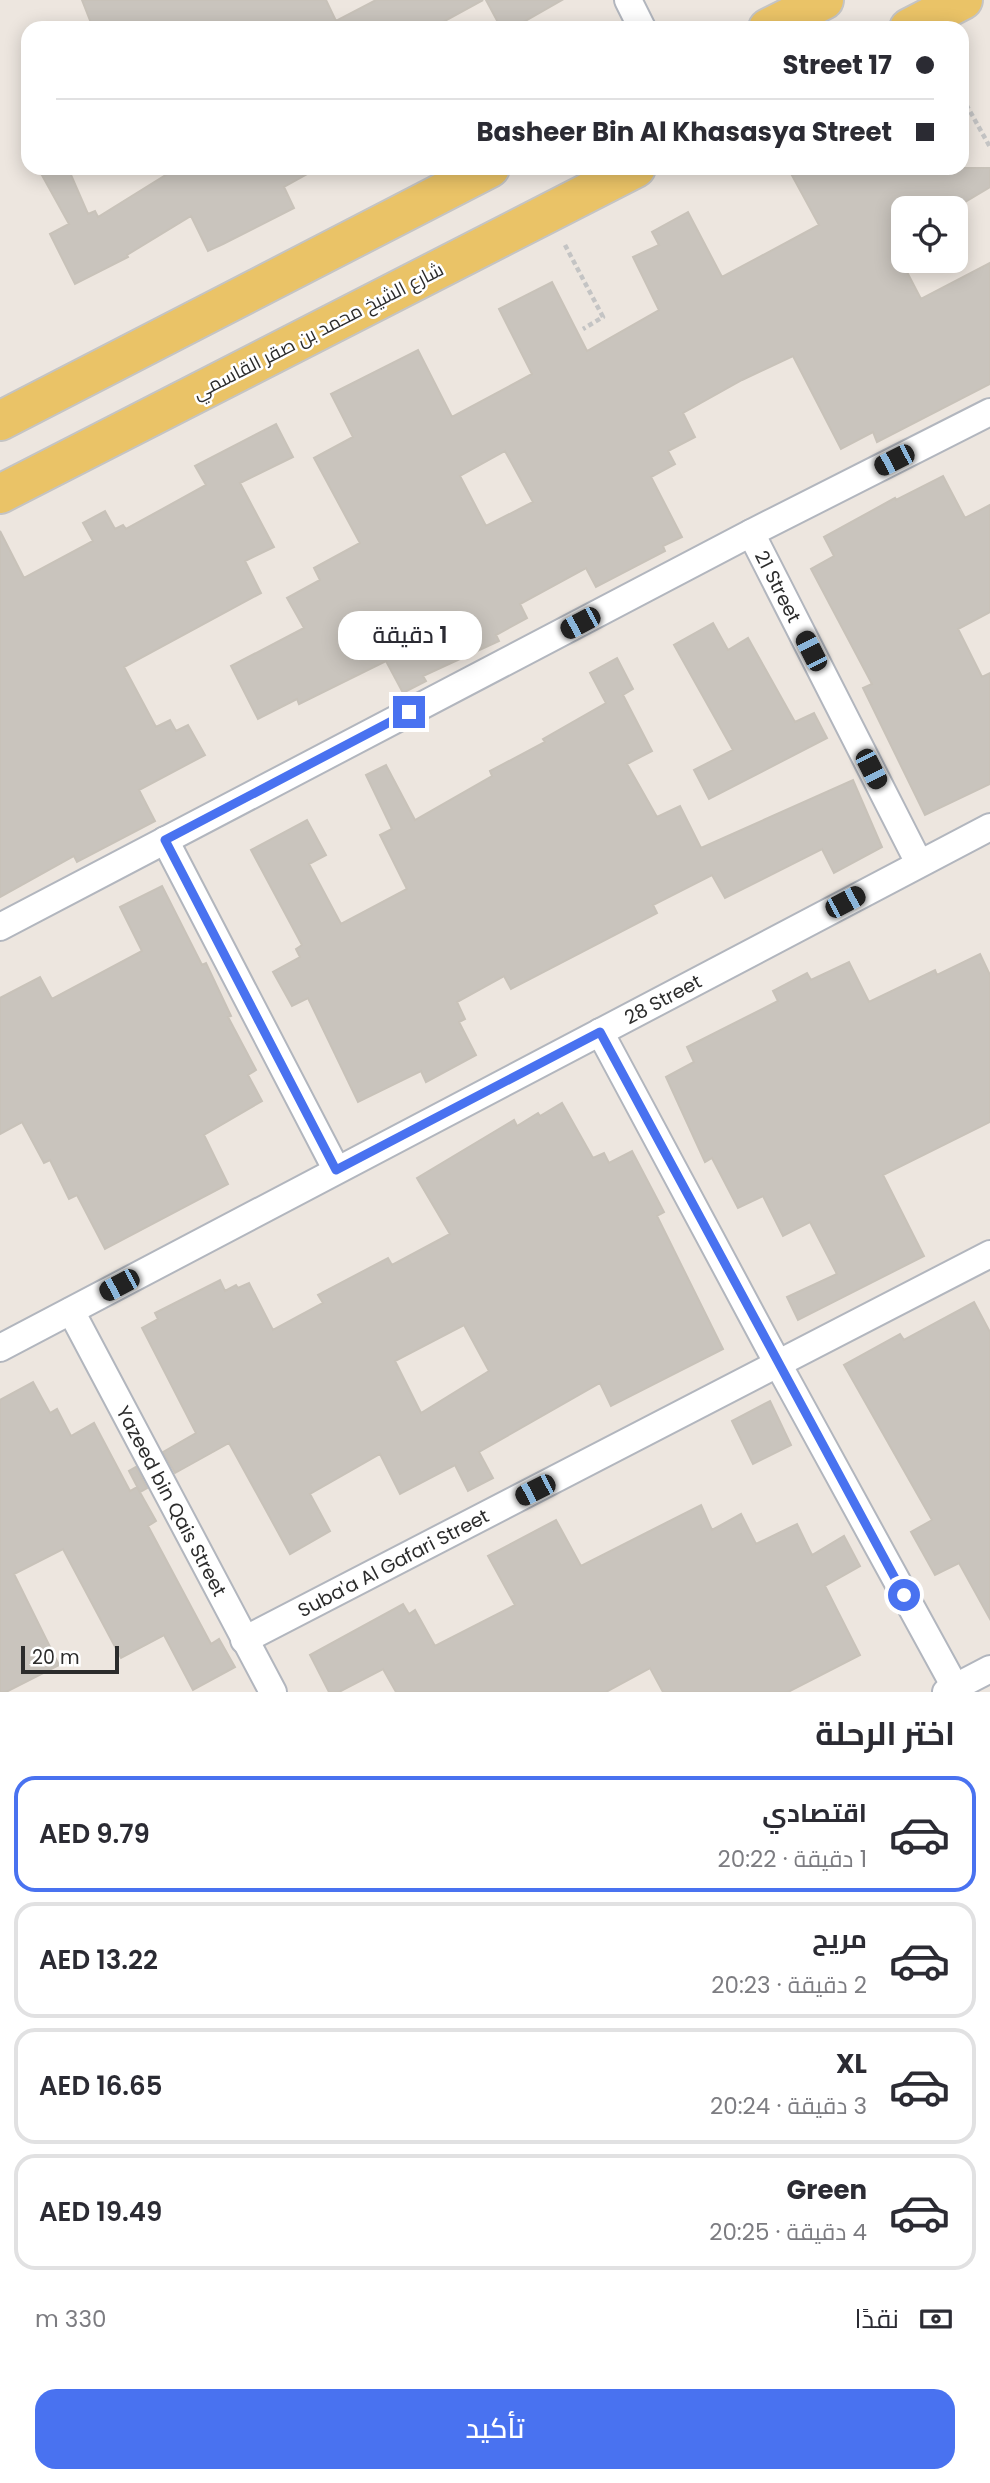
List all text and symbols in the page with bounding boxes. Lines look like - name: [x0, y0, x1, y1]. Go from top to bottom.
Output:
- text: 17 Street: [783, 47, 892, 83]
- text: Basheer Bin Al Khasasya Street: [476, 114, 892, 150]
- map controls: [891, 196, 968, 273]
- button: locate: [891, 196, 968, 273]
- street label: شارع الشيخ محمد بن صقر القاسمي: [188, 256, 449, 407]
- car: [871, 441, 918, 479]
- street label: 21 Street: [749, 546, 808, 627]
- car: [557, 604, 604, 642]
- callout: 1 دقيقة: [337, 610, 481, 660]
- text: 1 دقيقة: [372, 619, 448, 651]
- car: [793, 628, 830, 674]
- route end: [393, 696, 425, 728]
- car: [853, 746, 890, 792]
- car: [822, 883, 869, 921]
- street label: 28 Street: [620, 968, 706, 1031]
- car: [96, 1266, 143, 1304]
- street label: Yazeed bin Qais Street: [110, 1401, 233, 1601]
- car: [512, 1471, 559, 1509]
- street label: Suba'a Al Gafari Street: [293, 1502, 494, 1623]
- route start: [888, 1579, 920, 1611]
- scale bar: [21, 1643, 119, 1675]
- text: 20 m: [32, 1644, 80, 1671]
- text: اختر الرحلة: [815, 1711, 955, 1756]
- text: اقتصادي: [762, 1795, 867, 1831]
- icon: car: [888, 1803, 951, 1866]
- text: AED 9.79: [39, 1816, 150, 1852]
- text: 1 دقيقة · 20:22: [717, 1843, 867, 1875]
- text: مريح: [812, 1921, 867, 1957]
- icon: car: [888, 1929, 951, 1992]
- text: AED 13.22: [39, 1942, 158, 1978]
- text: 2 دقيقة · 20:23: [711, 1969, 867, 2001]
- text: XL: [836, 2046, 867, 2082]
- icon: car: [888, 2055, 951, 2118]
- text: AED 16.65: [39, 2068, 162, 2104]
- text: 3 دقيقة · 20:24: [710, 2090, 867, 2122]
- text: Green: [787, 2172, 867, 2208]
- icon: car: [888, 2181, 951, 2244]
- text: AED 19.49: [39, 2194, 162, 2230]
- text: 4 دقيقة · 20:25: [709, 2216, 867, 2248]
- icon: cash: [917, 2300, 955, 2338]
- text: نقدًا: [855, 2301, 899, 2337]
- text: 330 m: [35, 2303, 106, 2335]
- button: تأكيد: [35, 2389, 955, 2469]

